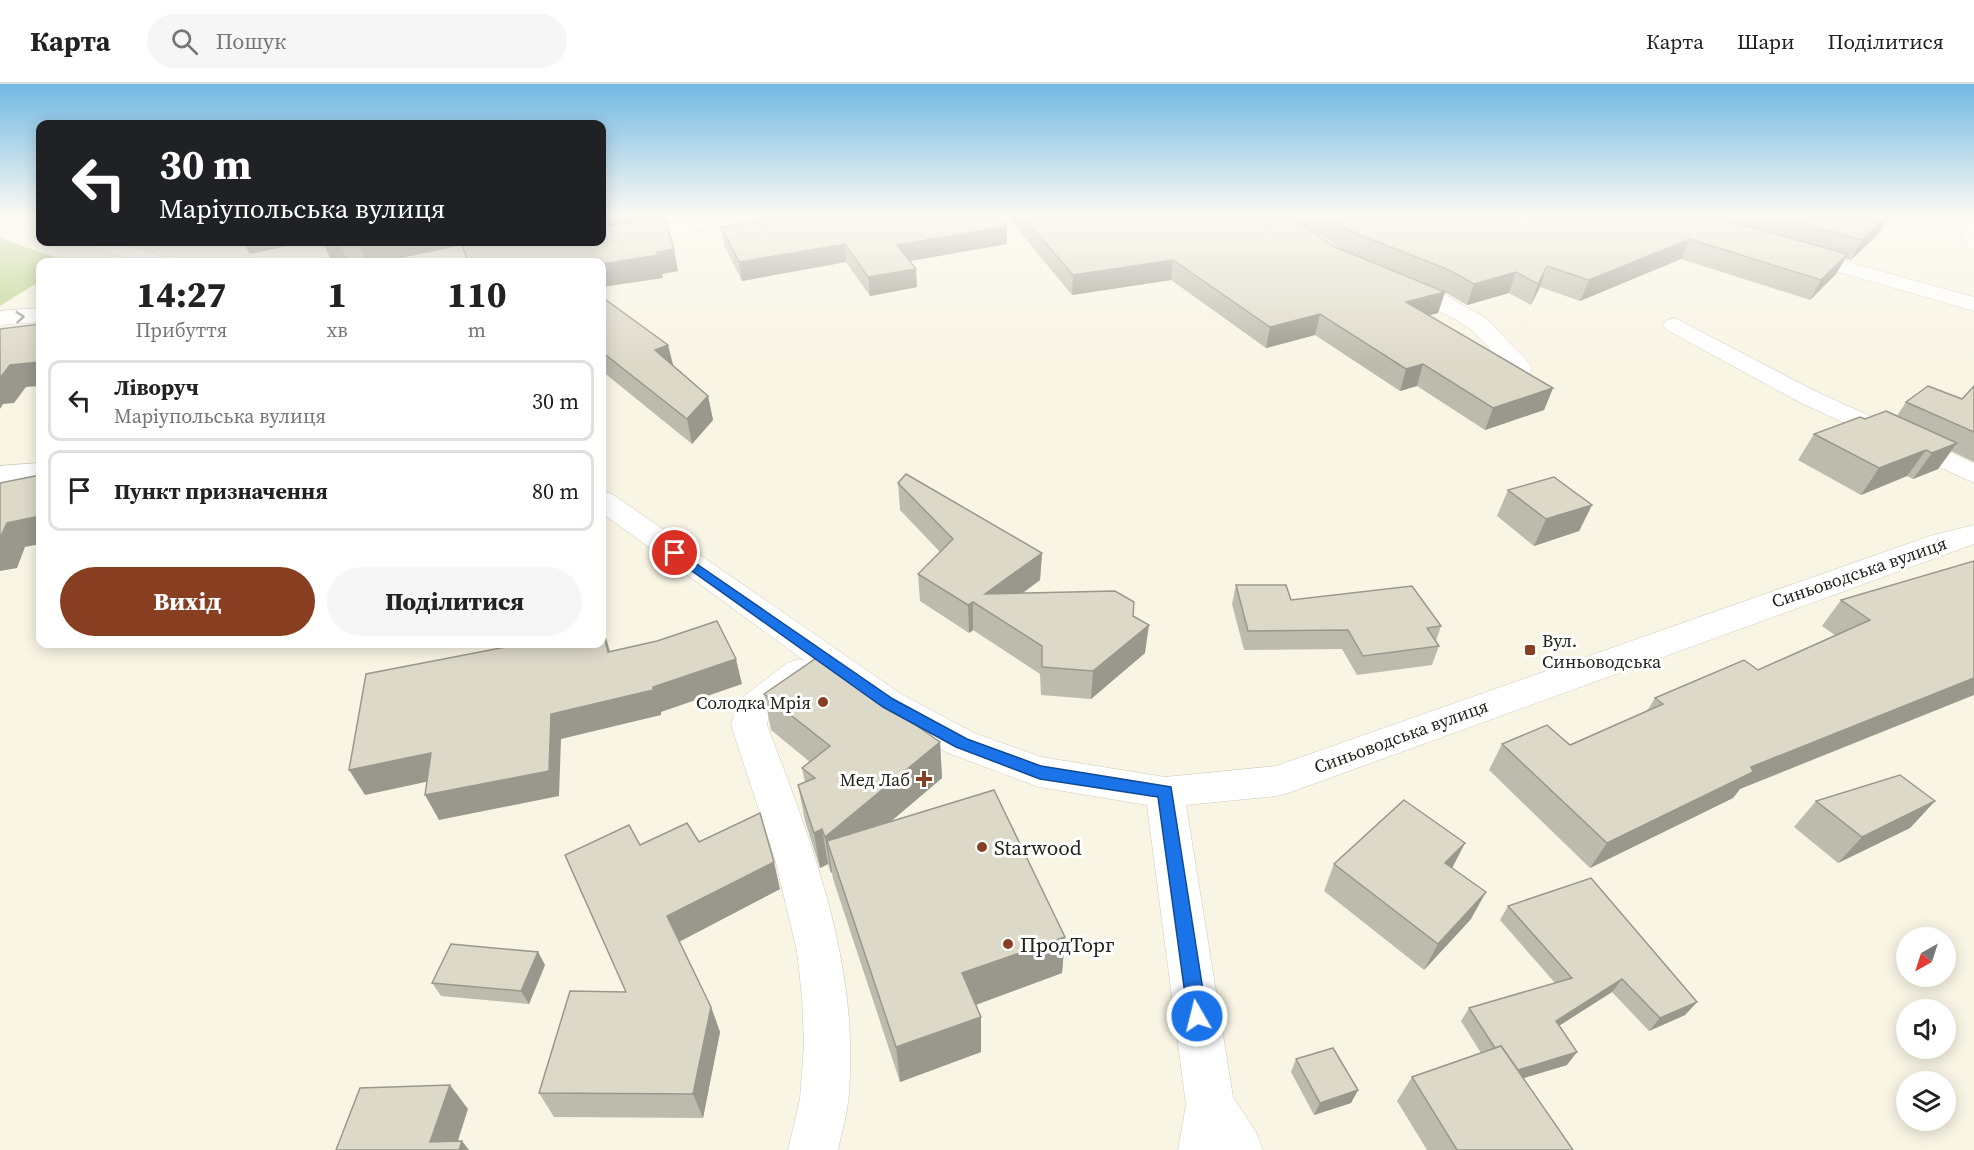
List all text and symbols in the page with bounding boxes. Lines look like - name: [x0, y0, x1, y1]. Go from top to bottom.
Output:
- search box: [147, 14, 567, 68]
- text: Карта: [30, 22, 111, 60]
- icon: search: [168, 25, 201, 58]
- text: Пошук: [216, 26, 286, 56]
- text: Карта: [1646, 27, 1704, 56]
- text: Шари: [1737, 27, 1795, 56]
- text: Поділитися: [1828, 27, 1944, 56]
- text: 30 m: [159, 135, 252, 193]
- icon: left: [60, 144, 138, 222]
- text: Маріупольська вулиця: [159, 190, 445, 227]
- text: 14:27: [136, 270, 226, 319]
- text: 1: [327, 270, 347, 319]
- text: 110: [447, 270, 507, 319]
- one-way arrow: [16, 310, 25, 323]
- text: Прибуття: [135, 316, 227, 344]
- text: хв: [327, 316, 348, 344]
- text: m: [468, 316, 486, 344]
- text: Ліворуч: [114, 372, 199, 402]
- icon: left: [63, 384, 96, 417]
- text: 30 m: [532, 386, 579, 416]
- text: Маріупольська вулиця: [114, 402, 326, 430]
- icon: arrive: [63, 474, 96, 507]
- text: Пункт призначення: [114, 476, 328, 506]
- text: 80 m: [532, 476, 579, 506]
- pin: [649, 527, 700, 578]
- street label: Синьоводська вулиця: [1768, 530, 1950, 614]
- icon: arrive: [658, 536, 691, 569]
- button: Вихід: [60, 567, 315, 636]
- button: Поділитися: [327, 567, 582, 636]
- place label: Вул. Синьоводська: [1542, 628, 1662, 674]
- marker: Вул. Синьоводська: [1523, 643, 1537, 657]
- place label: Солодка Мрія: [696, 690, 811, 715]
- street label: Синьоводська вулиця: [1310, 693, 1492, 779]
- marker: Солодка Мрія: [816, 695, 830, 709]
- place label: Мед Лаб: [840, 767, 910, 792]
- marker: Мед Лаб: [915, 770, 933, 788]
- place label: Starwood: [994, 833, 1082, 862]
- marker: Starwood: [975, 840, 989, 854]
- north arrow: [1896, 927, 1956, 987]
- map controls: [1896, 927, 1956, 1131]
- place label: ПродТорг: [1020, 930, 1114, 959]
- marker: ПродТорг: [1001, 937, 1015, 951]
- position arrow: [1165, 984, 1229, 1048]
- button: sound: [1896, 999, 1956, 1059]
- button: layers: [1896, 1071, 1956, 1131]

